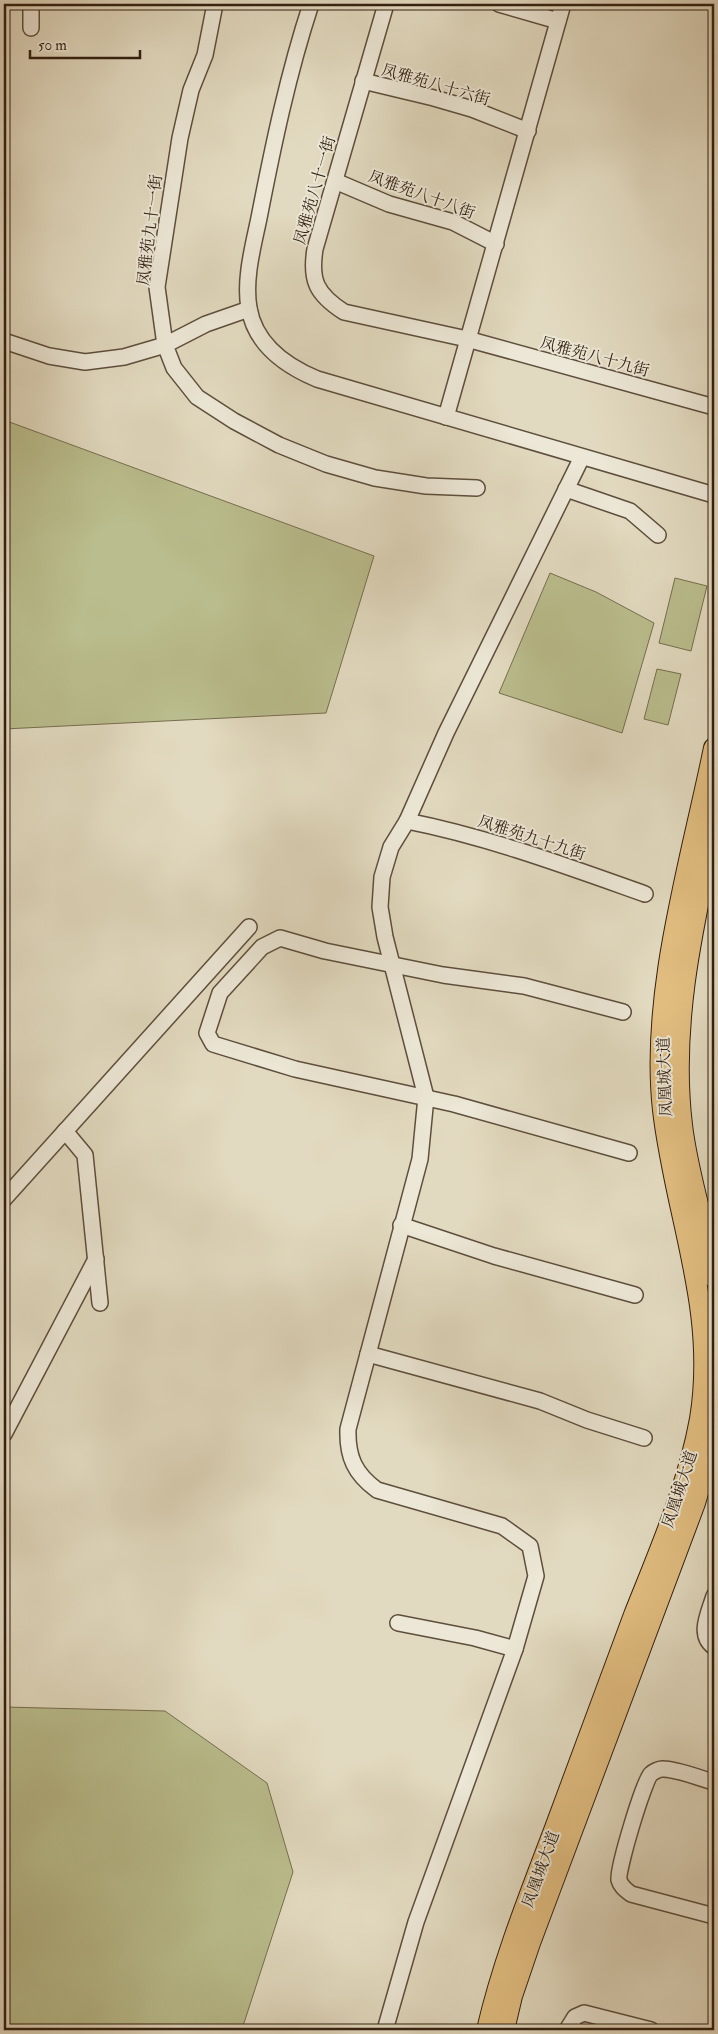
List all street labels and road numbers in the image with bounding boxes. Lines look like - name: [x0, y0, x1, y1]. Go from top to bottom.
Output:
- street label: 凤雅苑八十六街: [379, 60, 492, 110]
- street label: 凤雅苑八十一街: [290, 134, 340, 247]
- street label: 凤雅苑八十八街: [366, 166, 478, 223]
- street label: 凤雅苑九十一街: [133, 173, 167, 287]
- street label: 凤雅苑八十九街: [538, 333, 651, 381]
- street label: 凤雅苑九十九街: [475, 811, 588, 865]
- street label: 凤凰城大道: [654, 1037, 676, 1117]
- street label: 凤凰城大道: [658, 1448, 702, 1530]
- street label: 凤凰城大道: [518, 1828, 564, 1910]

